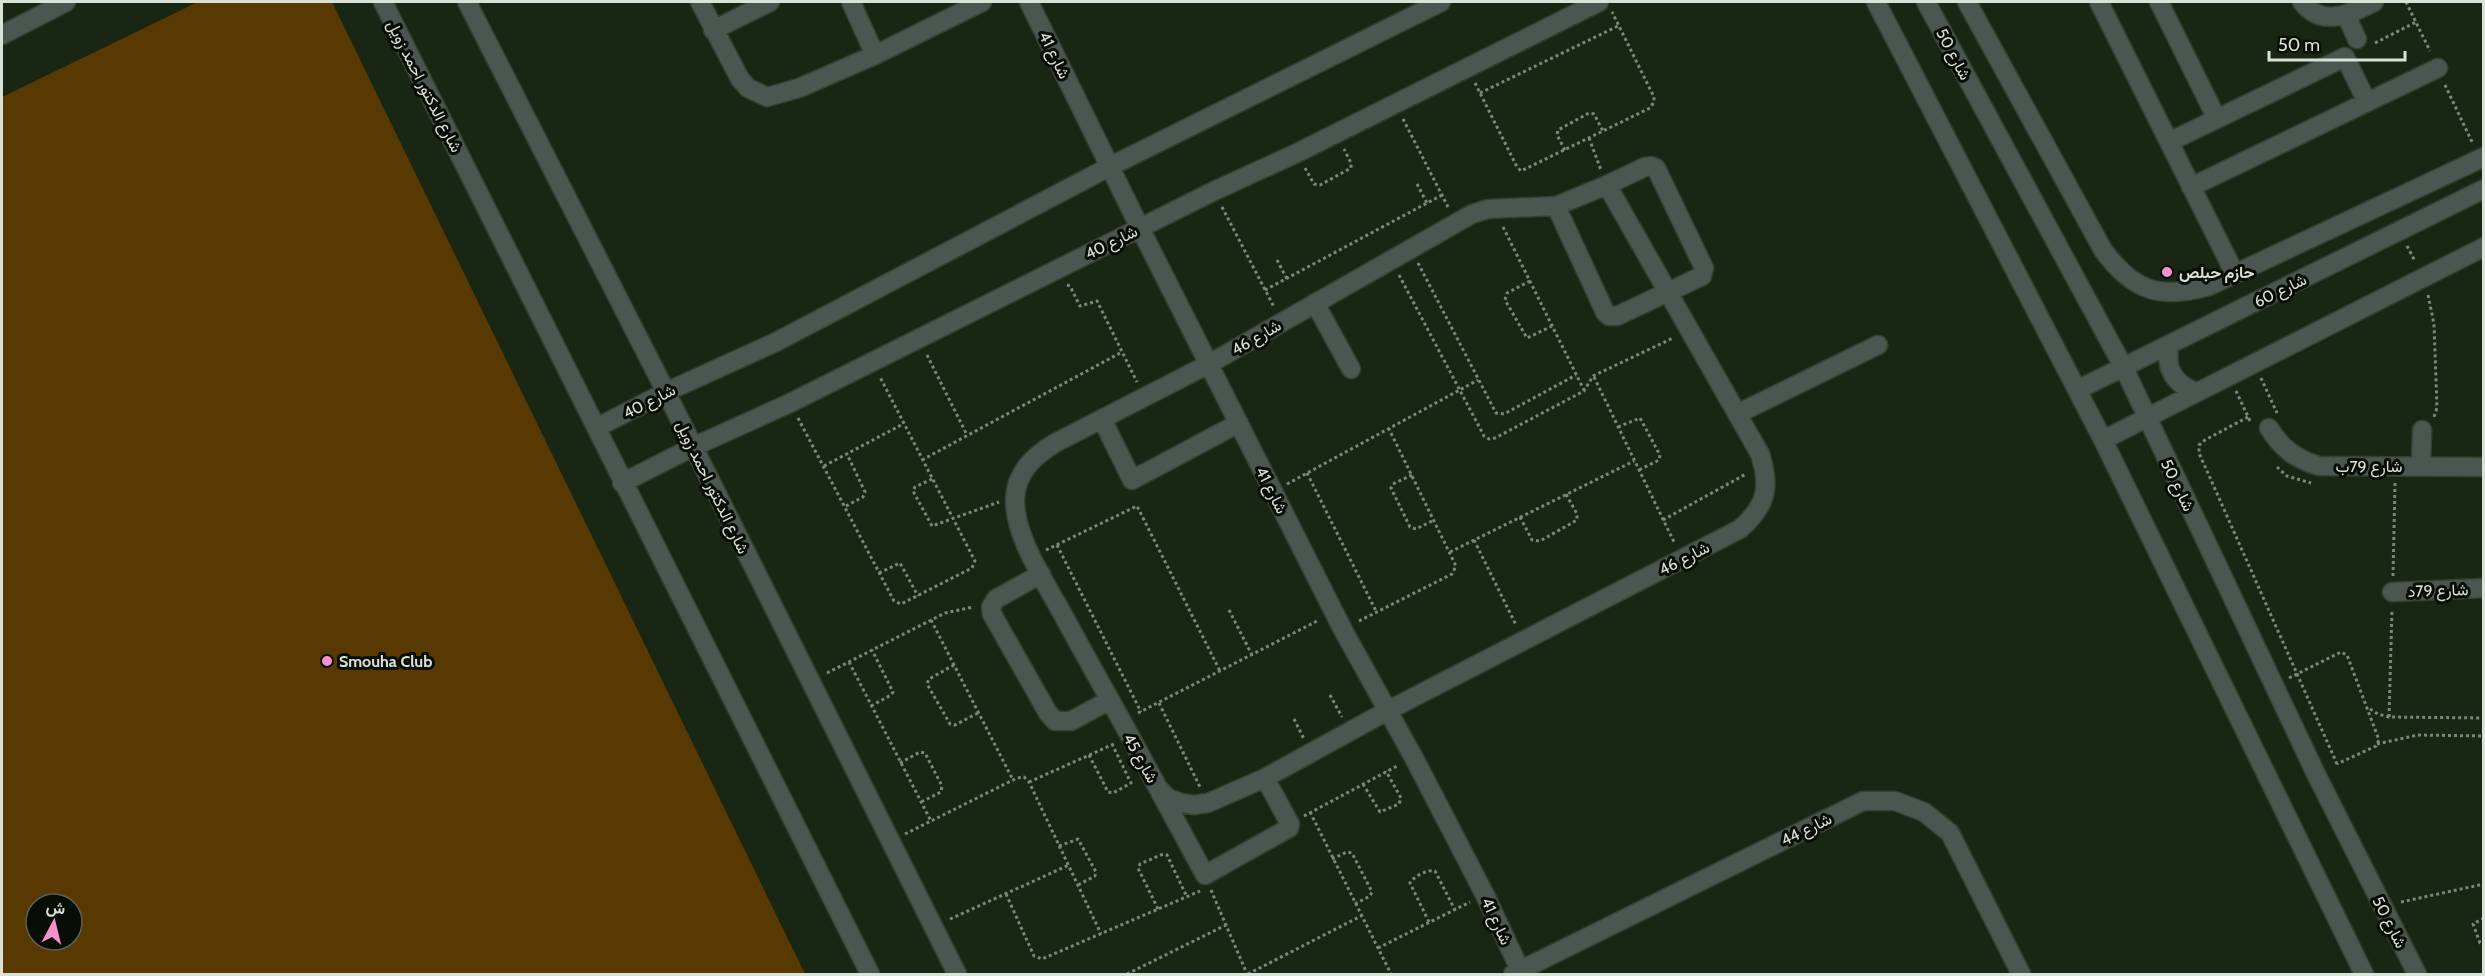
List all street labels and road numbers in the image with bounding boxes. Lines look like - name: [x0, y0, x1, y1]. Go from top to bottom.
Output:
- street label: شارع الدكتور احمد زويل: [381, 17, 466, 156]
- street label: شارع 50: [1930, 25, 1975, 84]
- street label: شارع 41: [1033, 28, 1074, 83]
- street label: شارع 40: [1082, 222, 1142, 265]
- street label: شارع 60: [2251, 270, 2310, 313]
- street label: شارع 46: [1228, 316, 1285, 361]
- street label: شارع 40: [620, 380, 679, 424]
- street label: شارع الدكتور احمد زويل: [670, 418, 753, 558]
- street label: شارع 50: [2155, 456, 2198, 515]
- street label: شارع 79ب: [2336, 457, 2402, 478]
- street label: شارع 41: [1250, 464, 1291, 518]
- street label: شارع 46: [1656, 538, 1714, 581]
- street label: شارع 79د: [2407, 580, 2469, 603]
- street label: شارع 45: [1117, 730, 1162, 787]
- street label: شارع 44: [1778, 809, 1836, 852]
- street label: شارع 50: [2367, 893, 2411, 952]
- street label: شارع 41: [1476, 894, 1516, 949]

